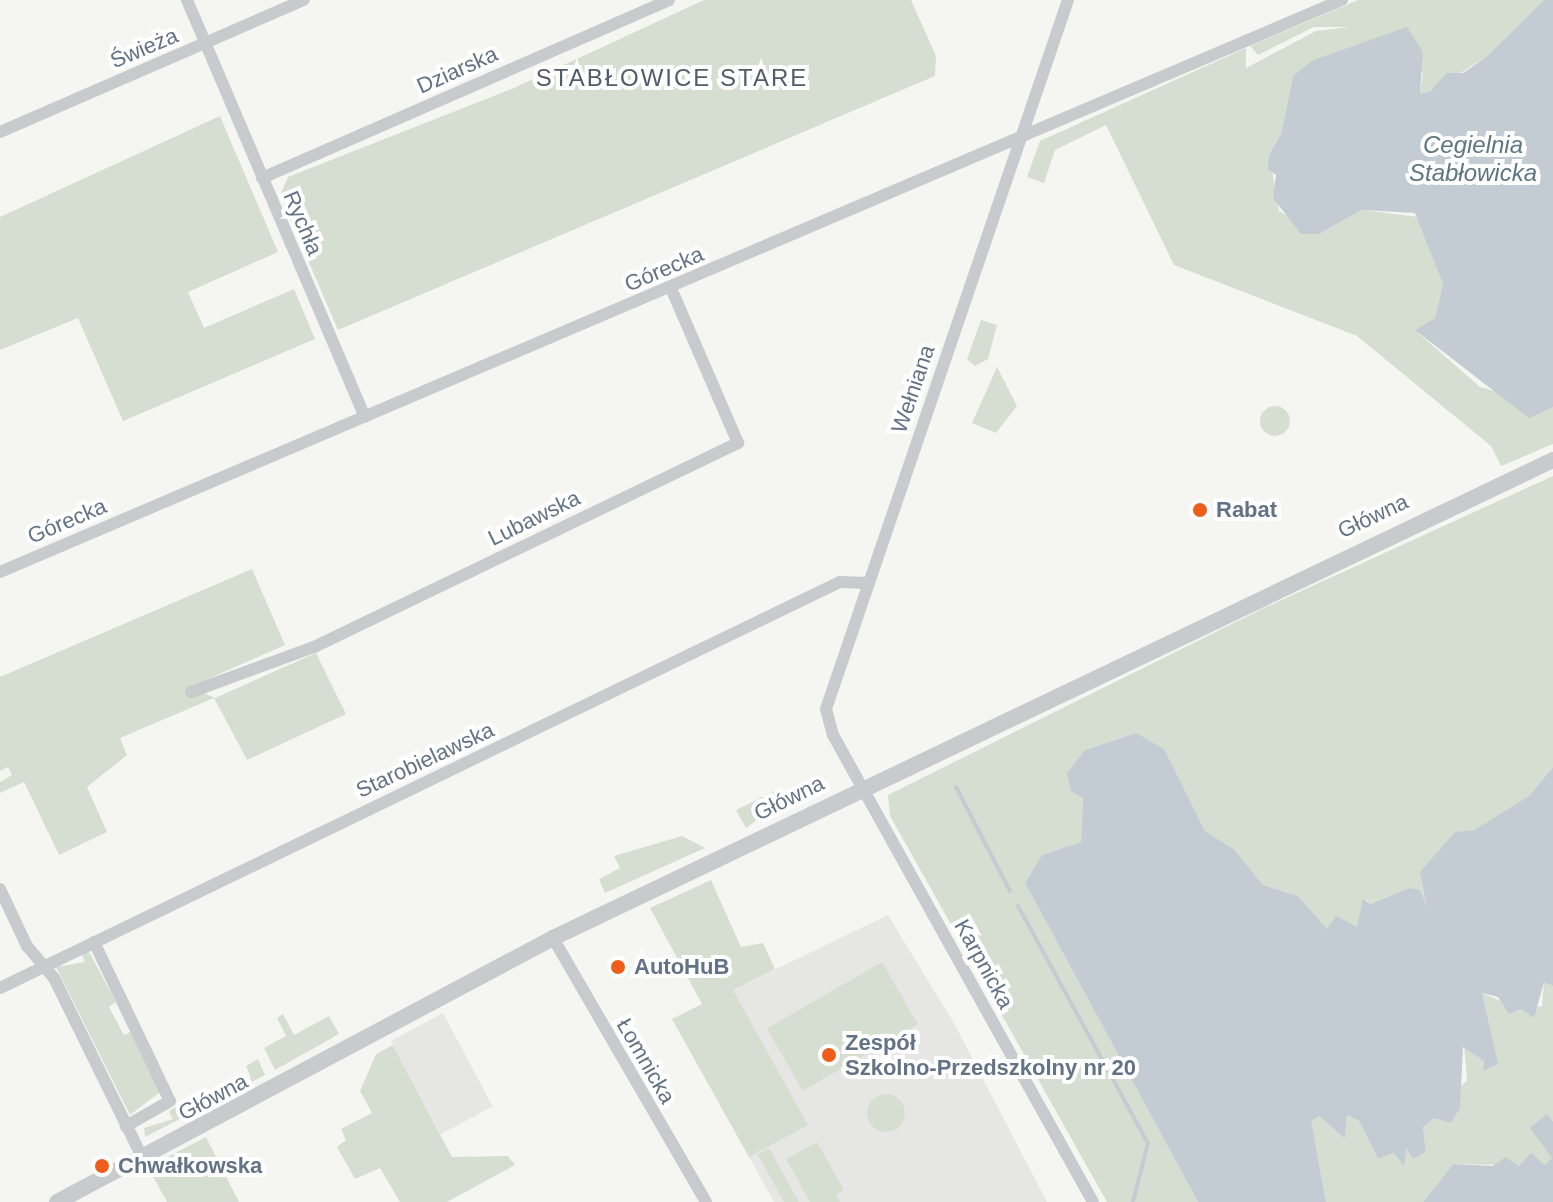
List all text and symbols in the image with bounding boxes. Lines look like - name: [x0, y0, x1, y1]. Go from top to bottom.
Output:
- street label: Świeża: [106, 22, 182, 74]
- street label: Dziarska: [413, 41, 501, 99]
- district label: STABŁOWICE STARE: [536, 64, 808, 92]
- water label: Cegielnia Stabłowicka: [1409, 131, 1537, 187]
- street label: Rychła: [278, 187, 328, 259]
- street label: Górecka: [621, 241, 707, 297]
- street label: Wełniana: [886, 342, 940, 436]
- street label: Lubawska: [484, 484, 584, 552]
- street label: Główna: [1334, 488, 1412, 544]
- street label: Górecka: [24, 493, 110, 549]
- place label: Rabat: [1216, 497, 1277, 523]
- marker: Rabat: [1191, 501, 1209, 519]
- street label: Starobielawska: [352, 717, 498, 803]
- street label: Główna: [750, 770, 828, 826]
- street label: Karpnicka: [949, 915, 1019, 1013]
- place label: AutoHuB: [634, 954, 729, 980]
- marker: AutoHuB: [609, 958, 627, 976]
- street label: Łomnicka: [611, 1014, 681, 1108]
- place label: Zespół Szkolno-Przedszkolny nr 20: [845, 1029, 1136, 1080]
- marker: Zespół Szkolno-Przedszkolny nr 20: [820, 1046, 838, 1064]
- street label: Główna: [174, 1068, 252, 1126]
- place label: Chwałkowska: [118, 1153, 262, 1179]
- marker: Chwałkowska: [93, 1157, 111, 1175]

